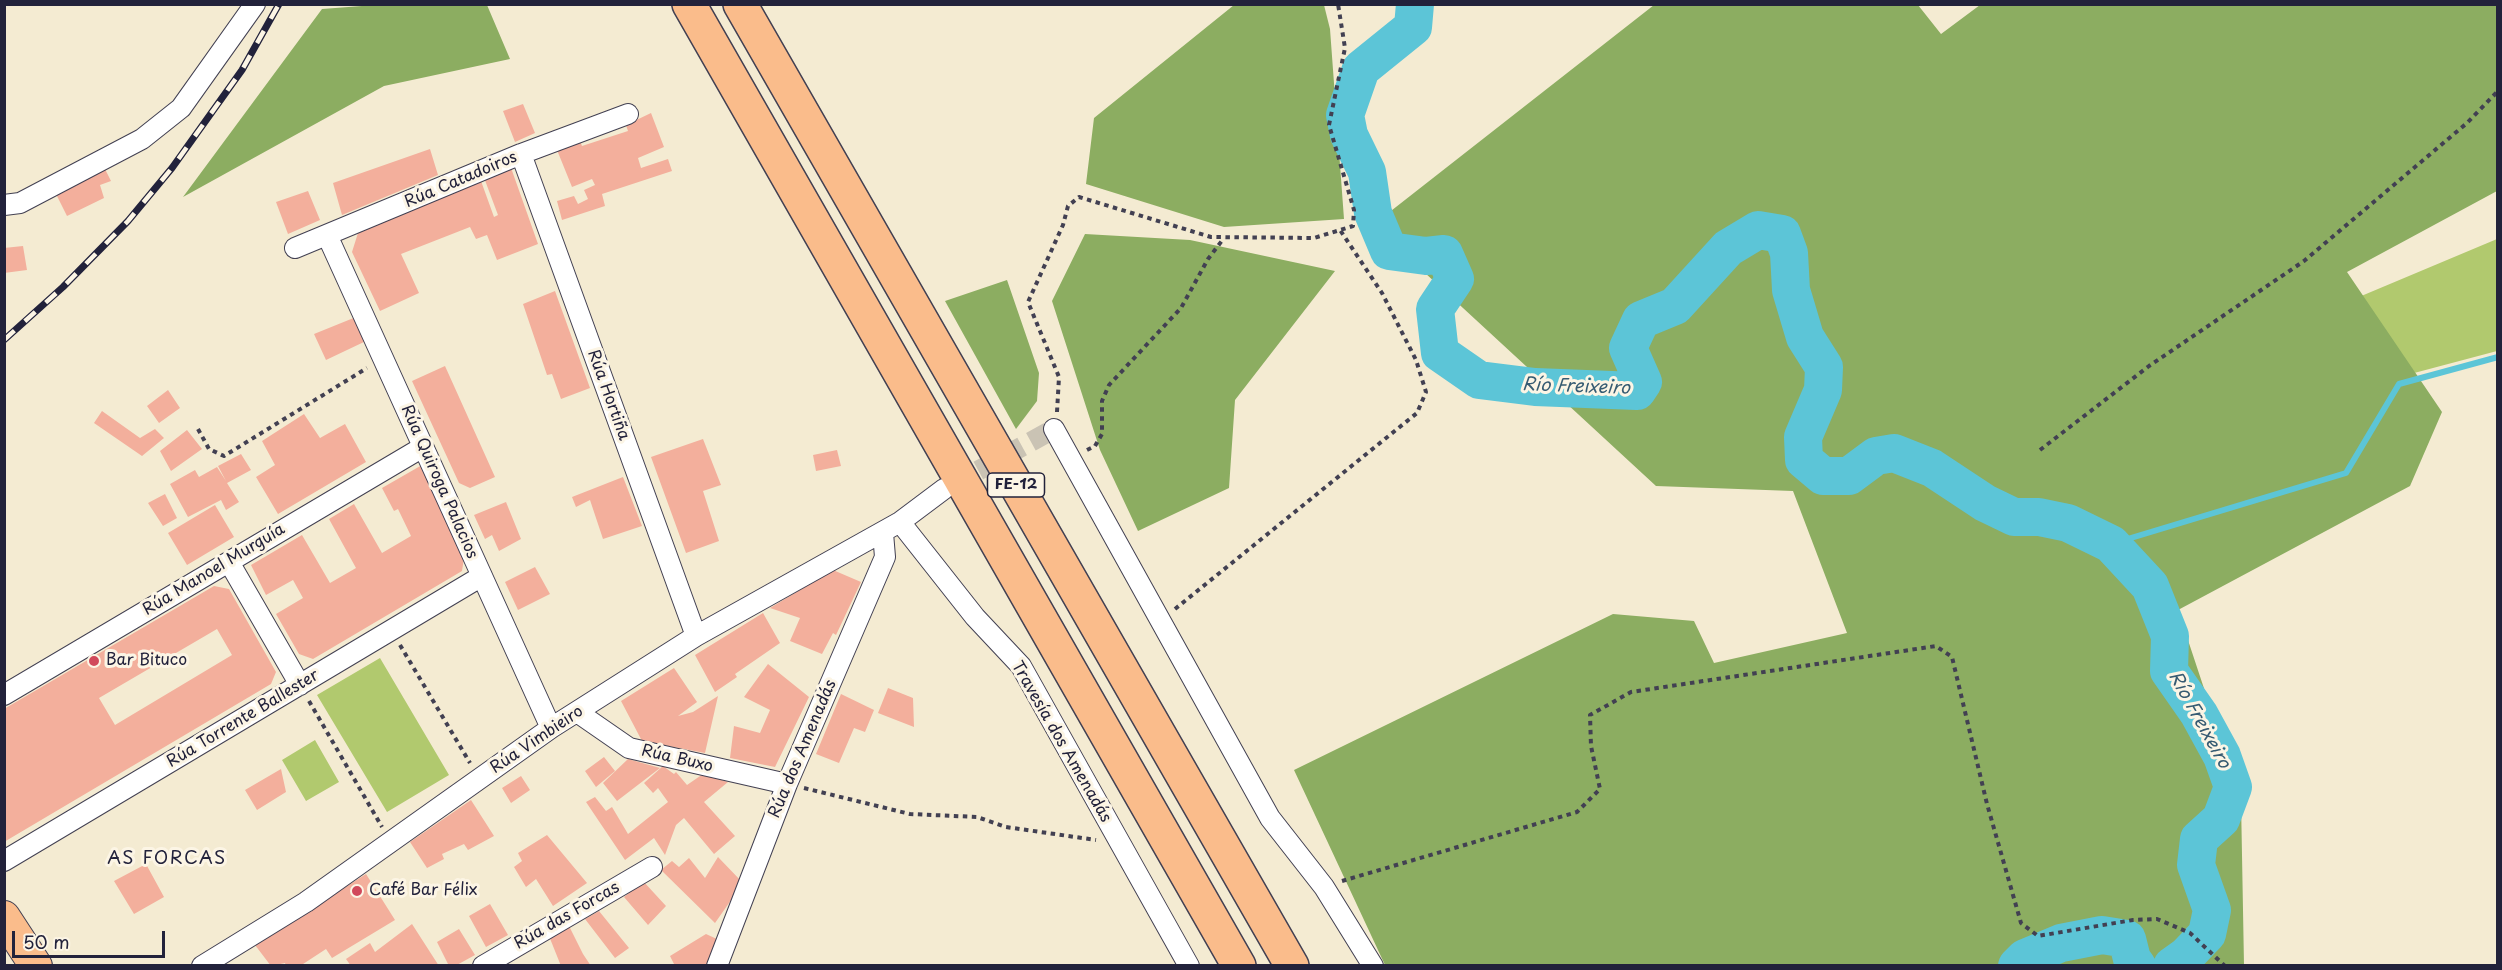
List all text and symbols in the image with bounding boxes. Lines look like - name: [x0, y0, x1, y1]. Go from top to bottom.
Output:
- street label: Rúa Catadoiros: [402, 148, 520, 212]
- street label: Rúa Hortiña: [583, 347, 633, 443]
- water label: Río Freixeiro: [1522, 374, 1630, 400]
- street label: Rúa Quiroga Palacios: [396, 402, 482, 562]
- road number: FE-12: [988, 473, 1044, 497]
- street label: Rúa Manoel Murguía: [139, 520, 289, 620]
- place label: Bar Bituco: [106, 651, 187, 671]
- marker: Bar Bituco: [87, 654, 101, 668]
- street label: Travesía dos Amenadás: [1007, 658, 1115, 826]
- street label: Rúa Torrente Ballester: [163, 666, 323, 772]
- water label: Río Freixeiro: [2163, 668, 2235, 772]
- street label: Rúa dos Amenadás: [765, 677, 841, 821]
- street label: Rúa Vimbieiro: [487, 702, 587, 778]
- street label: Rúa Buxo: [639, 741, 715, 777]
- district label: AS FORCAS: [107, 848, 227, 870]
- street label: Rúa das Forcas: [511, 878, 623, 954]
- place label: Café Bar Félix: [369, 881, 477, 901]
- marker: Café Bar Félix: [350, 884, 364, 898]
- scale bar: [15, 919, 168, 957]
- text: 50 m: [23, 928, 70, 955]

